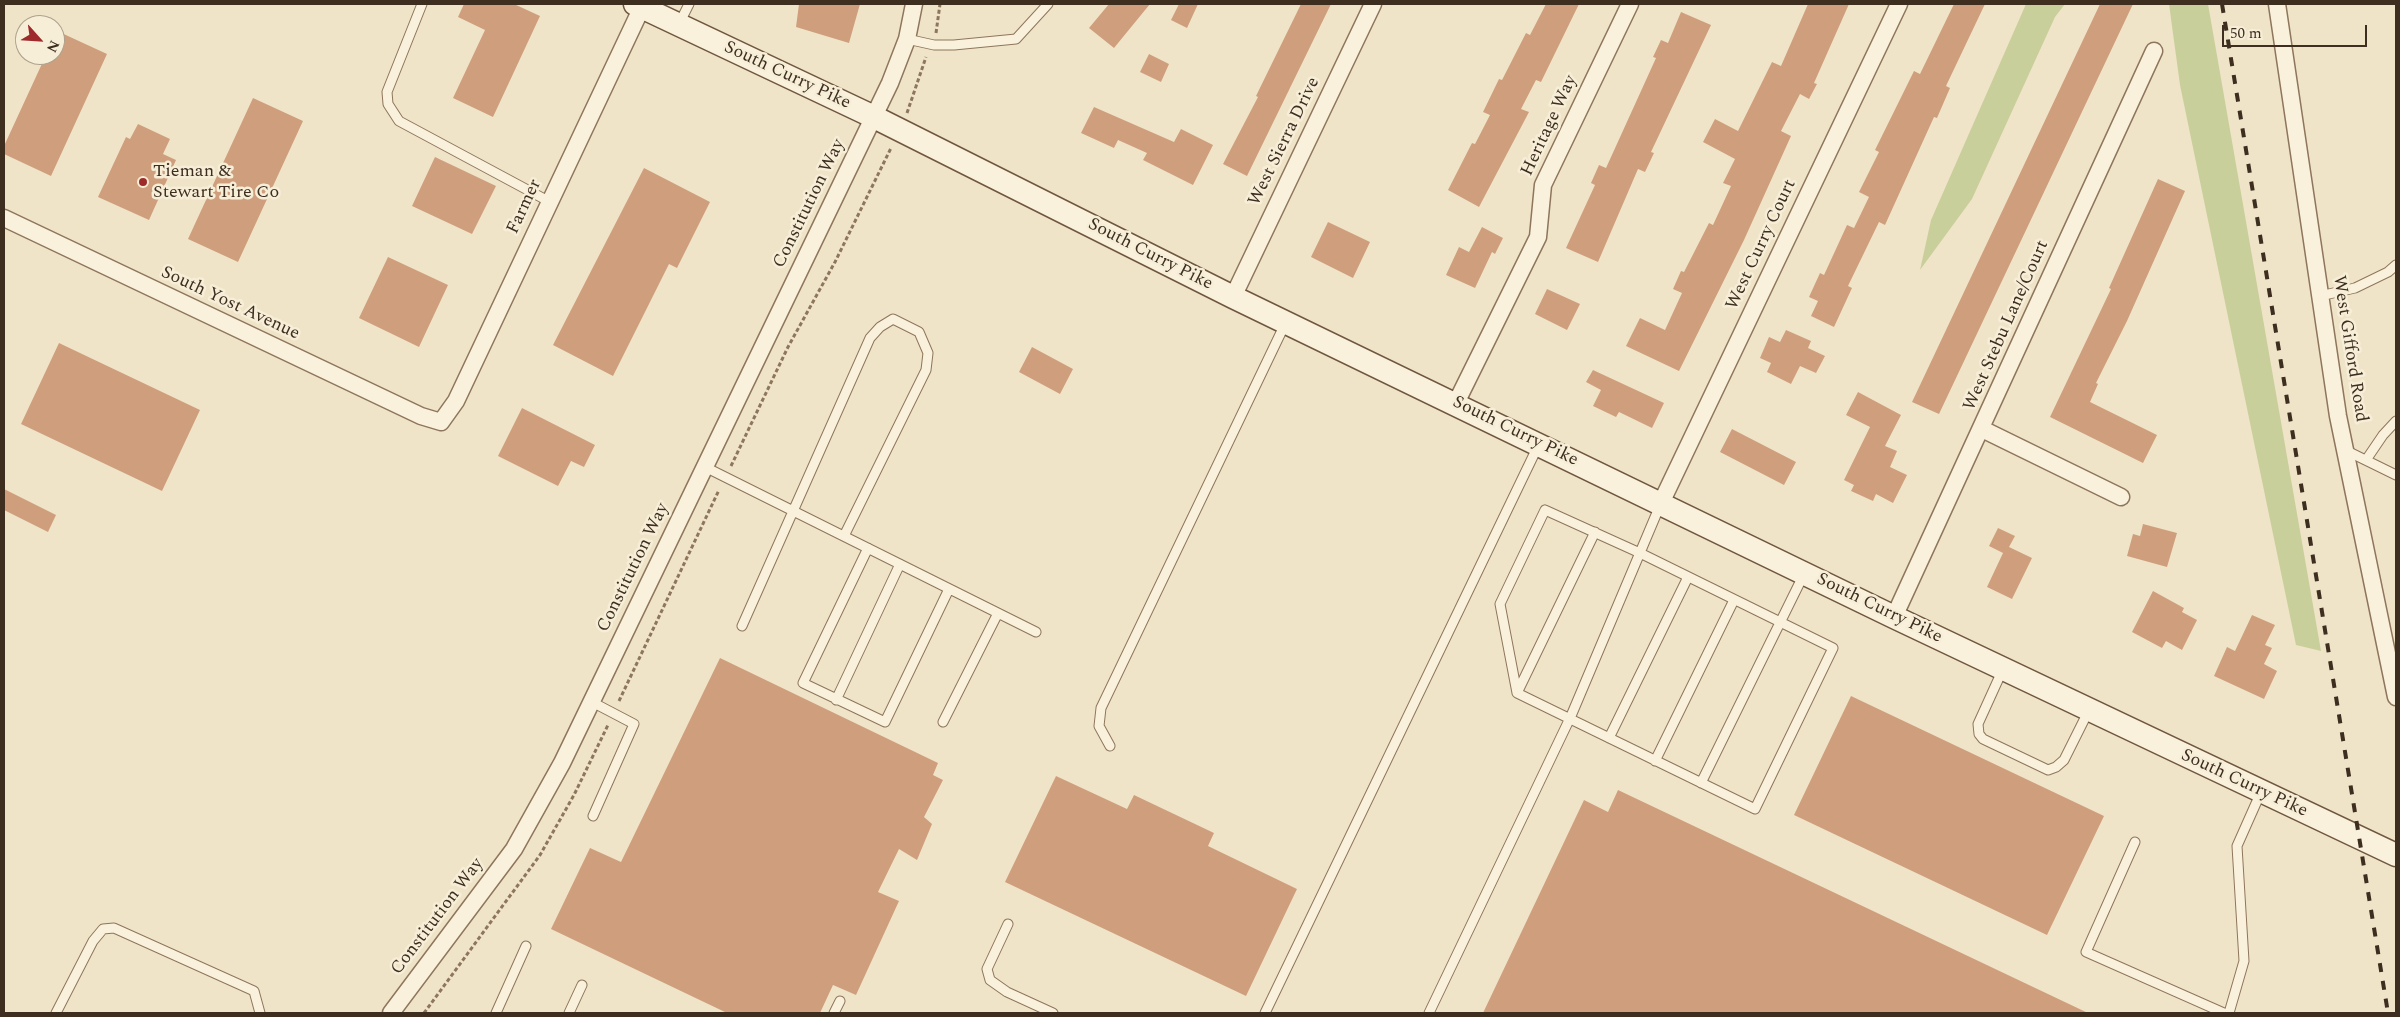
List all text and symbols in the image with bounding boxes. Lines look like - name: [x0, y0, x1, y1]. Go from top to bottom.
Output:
- north arrow: [15, 15, 65, 65]
- scale bar: [2225, 15, 2370, 47]
- text: 50 m: [2230, 22, 2262, 45]
- text: N: [41, 37, 65, 56]
- street label: South Curry Pike: [720, 37, 854, 115]
- street label: Heritage Way: [1517, 72, 1583, 180]
- street label: West Sierra Drive: [1245, 74, 1325, 210]
- street label: Constitution Way: [769, 136, 851, 272]
- place label: Tieman & Stewart Tire Co: [153, 161, 279, 203]
- marker: Tieman & Stewart Tire Co: [137, 176, 149, 188]
- street label: Farmer: [503, 176, 547, 238]
- street label: West Curry Court: [1722, 176, 1802, 314]
- street label: South Curry Pike: [1084, 214, 1216, 296]
- street label: West Stebu Lane/Court: [1960, 237, 2054, 415]
- street label: South Yost Avenue: [157, 262, 303, 346]
- street label: West Gifford Road: [2327, 274, 2371, 424]
- street label: South Curry Pike: [1449, 392, 1581, 472]
- street label: Constitution Way: [593, 500, 675, 636]
- street label: South Curry Pike: [1813, 569, 1945, 649]
- street label: South Curry Pike: [2177, 745, 2311, 823]
- street label: Constitution Way: [387, 854, 489, 980]

